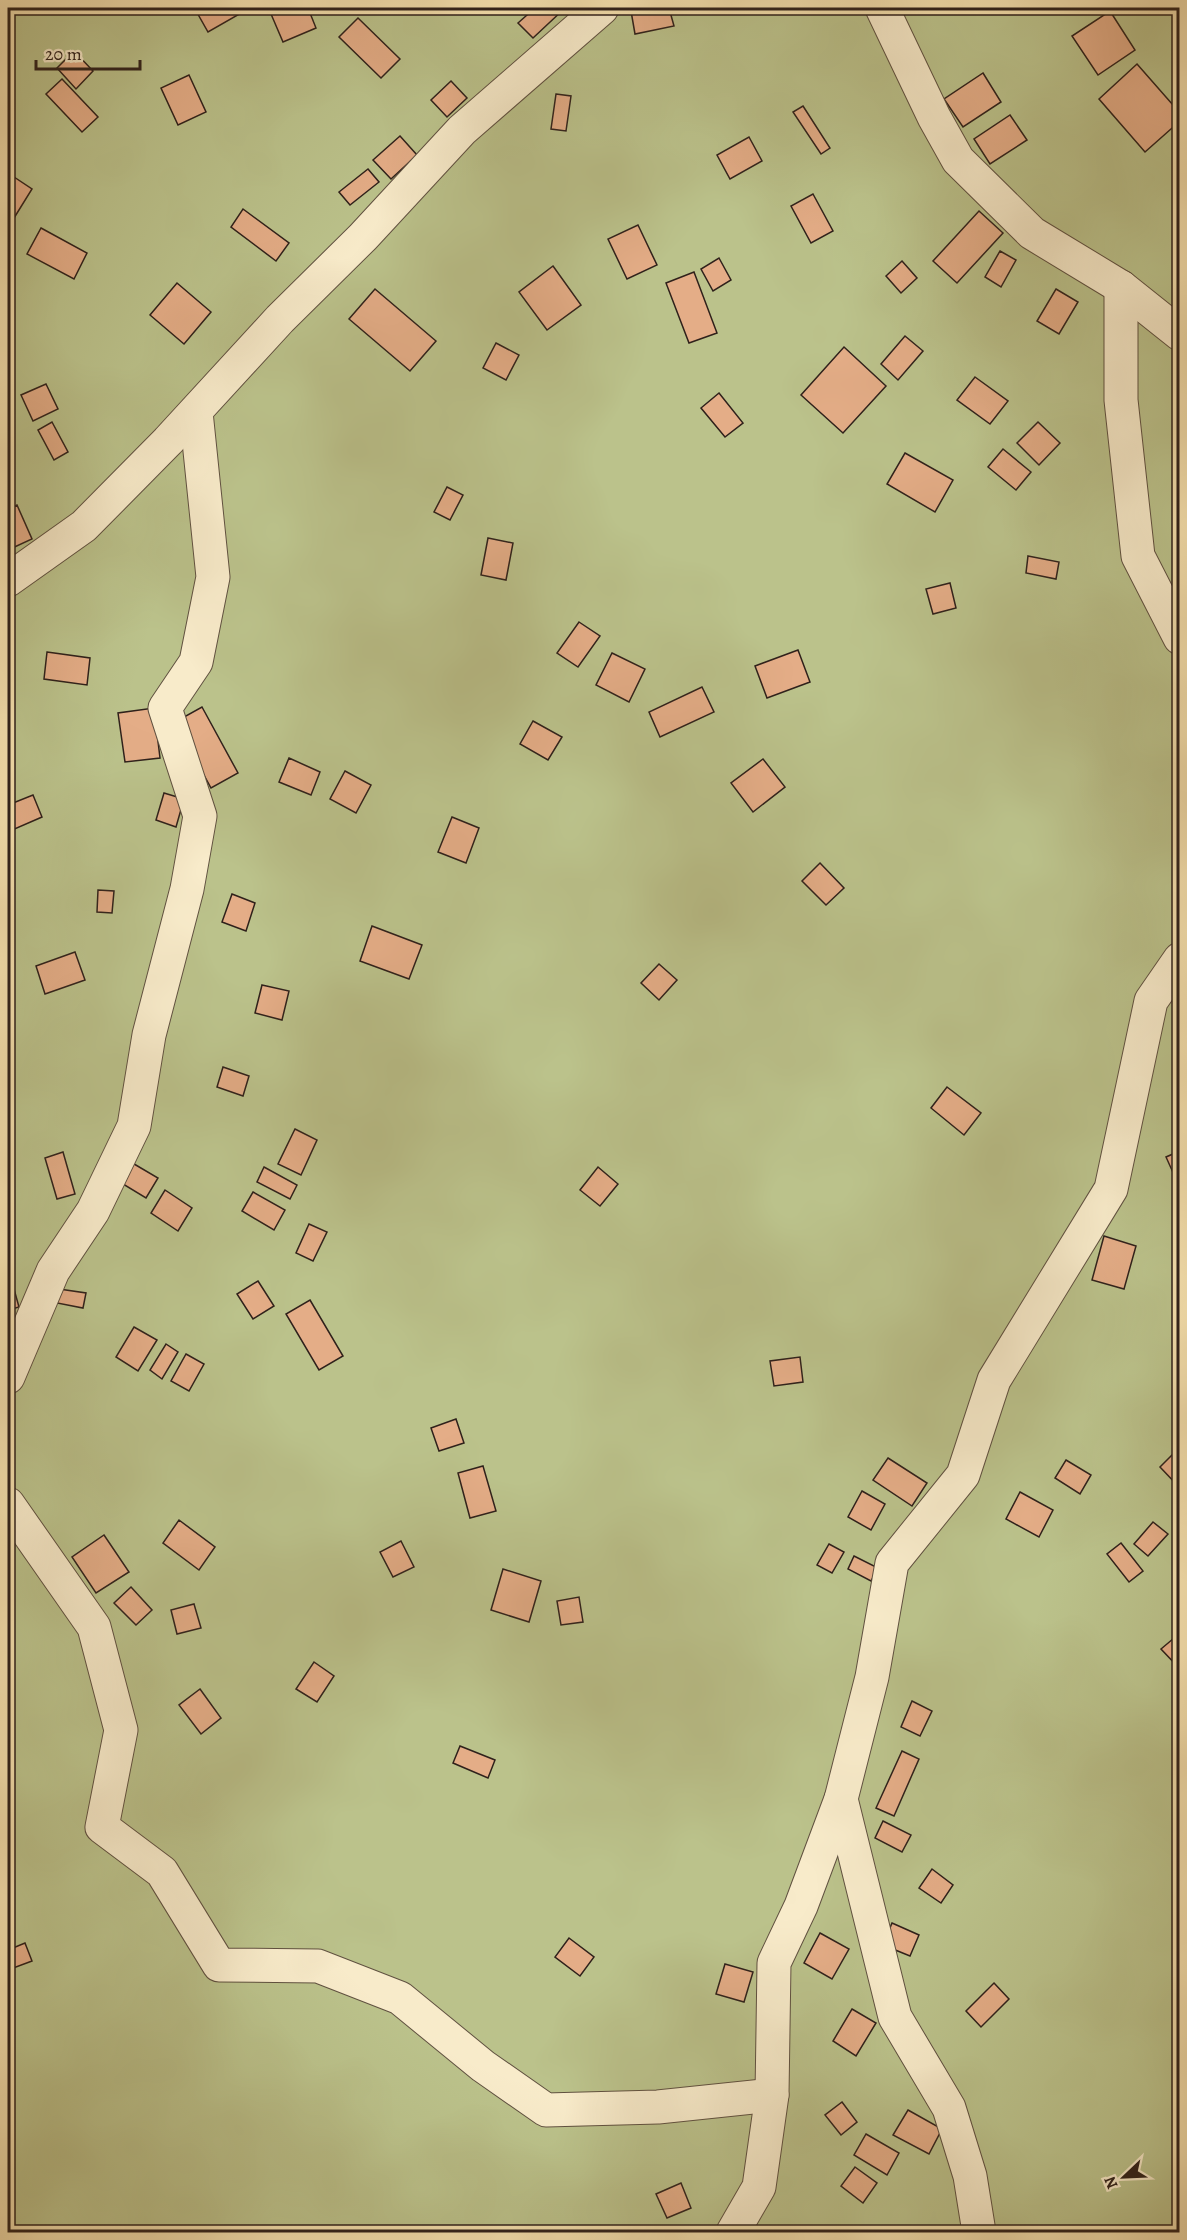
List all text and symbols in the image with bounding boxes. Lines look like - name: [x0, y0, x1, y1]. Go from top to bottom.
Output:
- scale bar: [36, 33, 140, 71]
- text: 20 m: [45, 42, 82, 66]
- north arrow: [1094, 2147, 1154, 2207]
- text: N: [1099, 2172, 1124, 2192]

